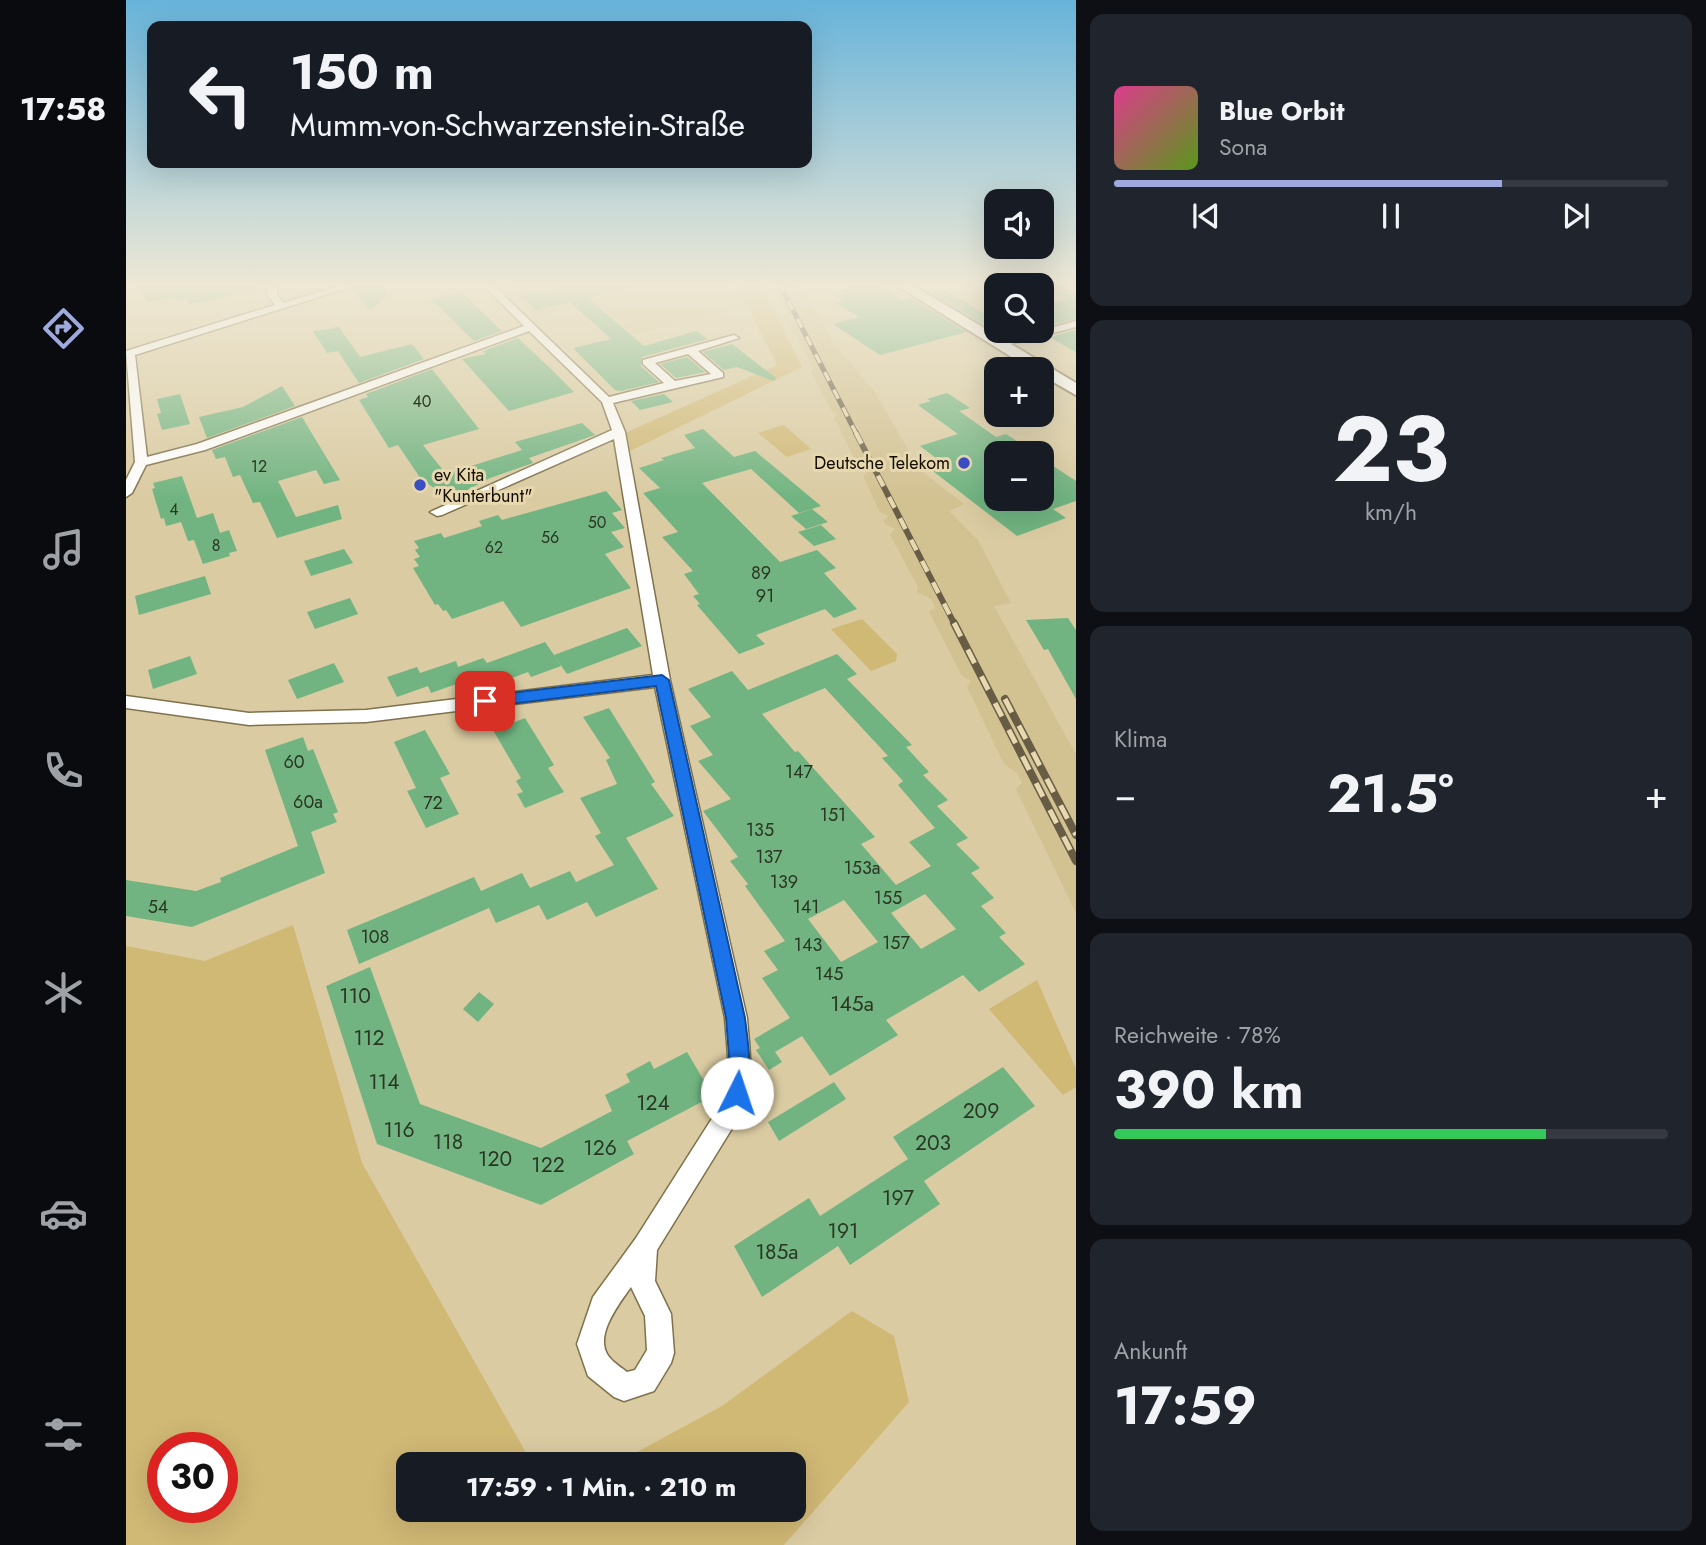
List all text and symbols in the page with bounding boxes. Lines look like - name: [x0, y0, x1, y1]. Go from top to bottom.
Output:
- text: 150 m: [290, 37, 434, 107]
- icon: left: [175, 49, 266, 140]
- text: 17:58: [20, 86, 106, 132]
- text: Blue Orbit: [1219, 92, 1344, 130]
- text: Mumm-von-Schwarzenstein-Straße: [290, 102, 745, 148]
- text: Sona: [1219, 130, 1267, 164]
- map controls: [984, 189, 1054, 511]
- button: sound: [984, 189, 1054, 259]
- icon: previous: [1187, 197, 1225, 235]
- icon: pause: [1372, 197, 1410, 235]
- icon: next: [1557, 197, 1595, 235]
- button: search: [984, 273, 1054, 343]
- icon: directions: [39, 304, 88, 353]
- button: +: [984, 357, 1054, 427]
- text: 23: [1333, 384, 1449, 515]
- house number: 40: [413, 390, 431, 413]
- button: −: [984, 441, 1054, 511]
- place label: Deutsche Telekom: [814, 450, 950, 476]
- house number: 12: [251, 455, 267, 478]
- marker: Deutsche Telekom: [956, 455, 972, 471]
- place label: ev Kita "Kunterbunt": [434, 462, 533, 509]
- marker: ev Kita "Kunterbunt": [412, 477, 428, 493]
- text: km/h: [1365, 495, 1417, 529]
- house number: 4: [169, 498, 179, 521]
- house number: 50: [588, 511, 606, 534]
- icon: music: [39, 525, 88, 574]
- house number: 56: [541, 526, 559, 549]
- house number: 8: [212, 534, 220, 557]
- house number: 62: [485, 536, 503, 559]
- house number: 89: [751, 560, 771, 586]
- house number: 91: [756, 583, 774, 609]
- pin: [455, 671, 515, 731]
- icon: arrive: [466, 682, 504, 720]
- text: Klima: [1114, 722, 1167, 756]
- icon: phone: [39, 746, 88, 795]
- house number: 60: [283, 749, 305, 775]
- text: 21.5°: [1327, 756, 1454, 832]
- house number: 147: [785, 759, 814, 785]
- text: −: [1114, 767, 1136, 822]
- text: +: [1645, 767, 1668, 822]
- house number: 60a: [293, 789, 323, 815]
- house number: 72: [423, 790, 443, 816]
- house number: 151: [820, 802, 846, 828]
- house number: 135: [746, 817, 774, 843]
- house number: 137: [755, 844, 783, 870]
- house number: 153a: [844, 855, 880, 881]
- house number: 139: [770, 869, 798, 895]
- house number: 155: [874, 885, 902, 911]
- house number: 54: [148, 894, 168, 920]
- house number: 141: [793, 894, 819, 920]
- house number: 108: [361, 924, 389, 950]
- house number: 157: [882, 930, 910, 956]
- house number: 143: [794, 932, 822, 958]
- house number: 145: [815, 961, 843, 987]
- icon: climate: [39, 968, 88, 1017]
- house number: 110: [339, 981, 371, 1011]
- house number: 145a: [830, 989, 874, 1019]
- text: Reichweite · 78%: [1114, 1018, 1281, 1052]
- house number: 112: [354, 1023, 384, 1053]
- text: 390 km: [1114, 1052, 1304, 1128]
- position arrow: [700, 1056, 774, 1130]
- house number: 114: [368, 1067, 400, 1097]
- house number: 124: [636, 1088, 670, 1118]
- house number: 209: [963, 1096, 999, 1126]
- house number: 116: [384, 1115, 415, 1145]
- house number: 118: [433, 1127, 463, 1157]
- house number: 203: [915, 1128, 951, 1158]
- house number: 126: [583, 1133, 617, 1163]
- house number: 120: [478, 1144, 512, 1174]
- house number: 122: [531, 1150, 565, 1180]
- house number: 197: [882, 1183, 914, 1213]
- icon: car: [39, 1189, 88, 1238]
- house number: 191: [828, 1216, 859, 1246]
- house number: 185a: [756, 1237, 798, 1267]
- text: Ankunft: [1114, 1334, 1187, 1368]
- text: 17:59: [1114, 1368, 1257, 1444]
- icon: filters: [39, 1410, 88, 1459]
- speed limit sign: 30: [147, 1432, 238, 1523]
- text: 17:59 · 1 Min. · 210 m: [466, 1468, 736, 1506]

